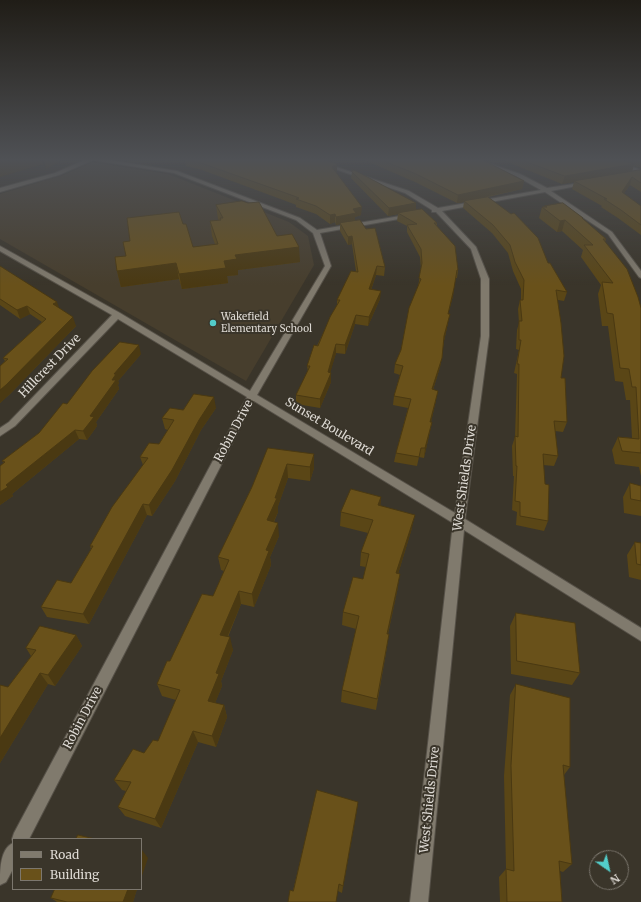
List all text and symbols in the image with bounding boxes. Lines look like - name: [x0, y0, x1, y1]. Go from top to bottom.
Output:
- place label: Wakefield Elementary School: [221, 311, 312, 334]
- marker: Wakefield Elementary School: [208, 318, 218, 328]
- street label: Hillcrest Drive: [16, 331, 84, 401]
- street label: Sunset Boulevard: [282, 395, 376, 459]
- street label: Robin Drive: [212, 397, 256, 465]
- street label: West Shields Drive: [450, 424, 480, 532]
- street label: Robin Drive: [61, 684, 105, 752]
- street label: West Shields Drive: [417, 746, 443, 854]
- legend: [12, 838, 142, 890]
- text: Road: [50, 847, 79, 862]
- north arrow: [589, 850, 629, 890]
- text: Building: [50, 867, 99, 882]
- text: N: [608, 871, 623, 887]

